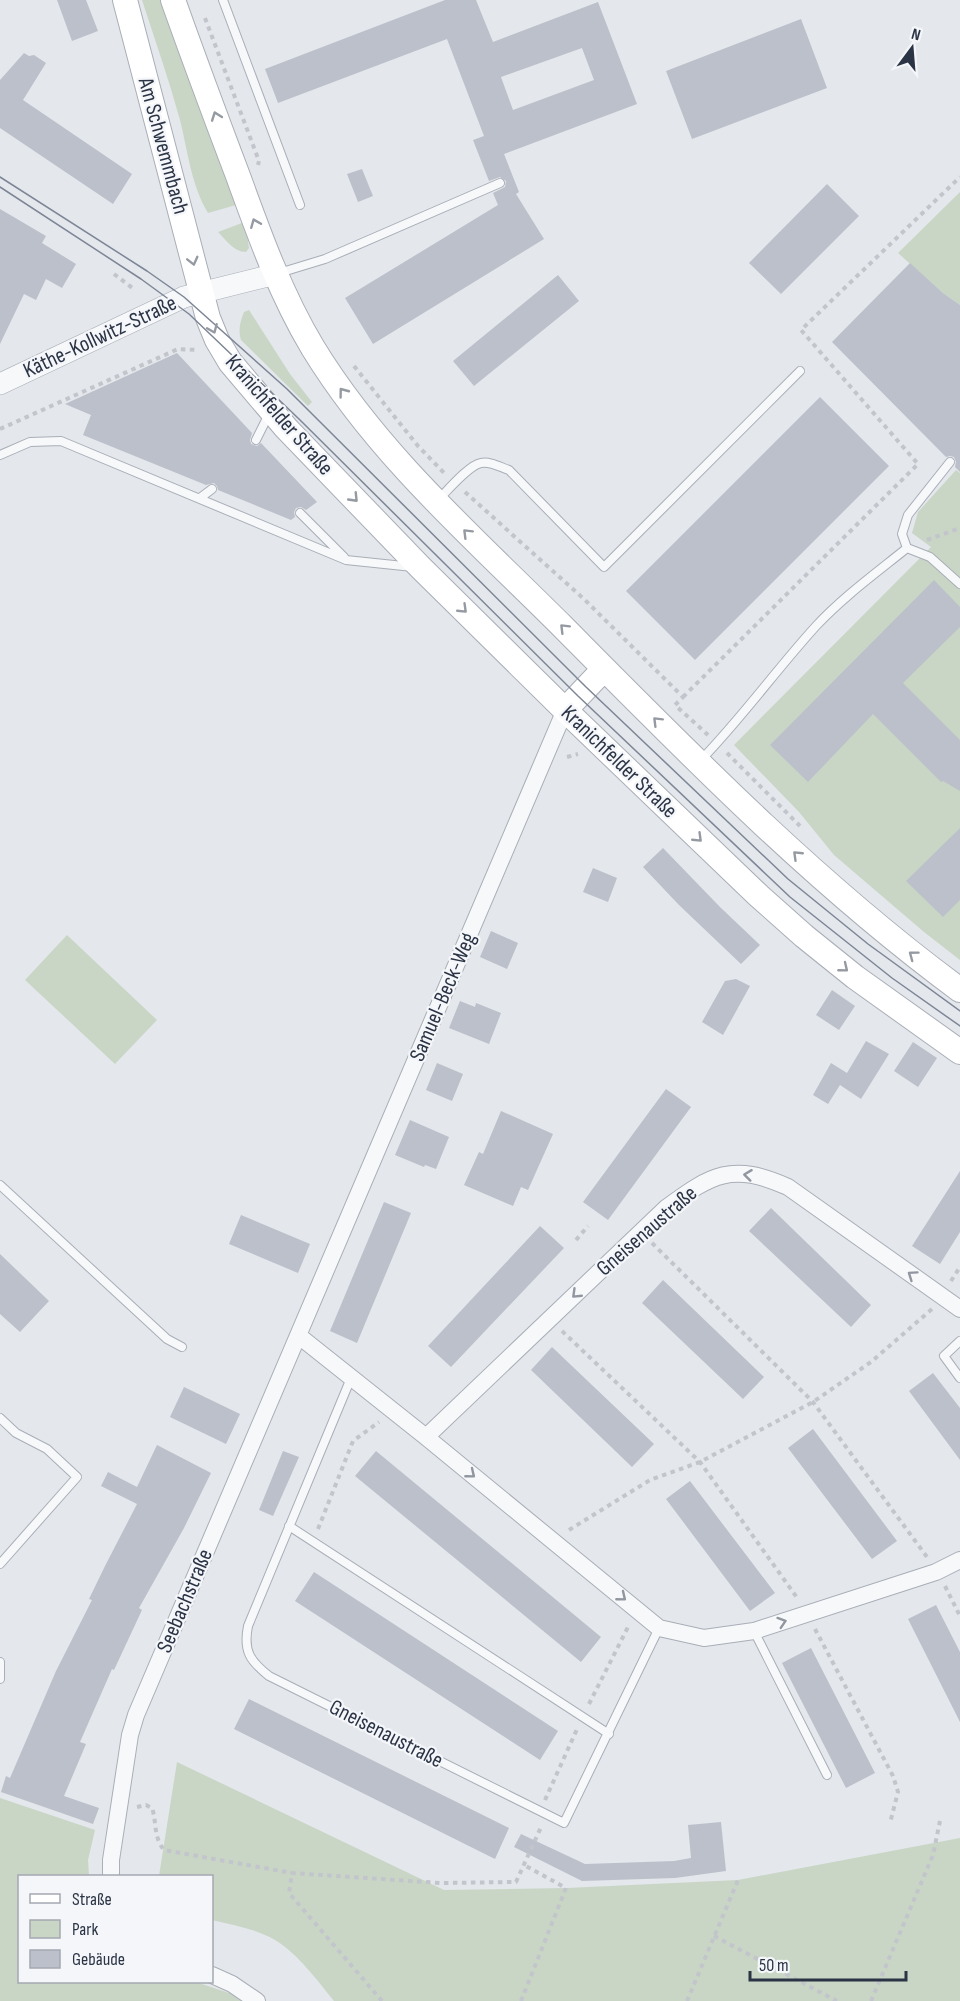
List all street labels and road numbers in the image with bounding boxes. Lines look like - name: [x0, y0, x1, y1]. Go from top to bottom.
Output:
- street label: Am Schwemmbach: [132, 74, 194, 217]
- street label: Käthe-Kollwitz-Straße: [19, 290, 181, 384]
- street label: Kranichfelder Straße: [219, 349, 339, 481]
- street label: Kranichfelder Straße: [555, 700, 683, 824]
- street label: Samuel-Beck-Weg: [404, 928, 482, 1065]
- street label: Gneisenaustraße: [591, 1180, 703, 1282]
- street label: Seebachstraße: [151, 1545, 219, 1657]
- street label: Gneisenaustraße: [324, 1694, 448, 1774]

